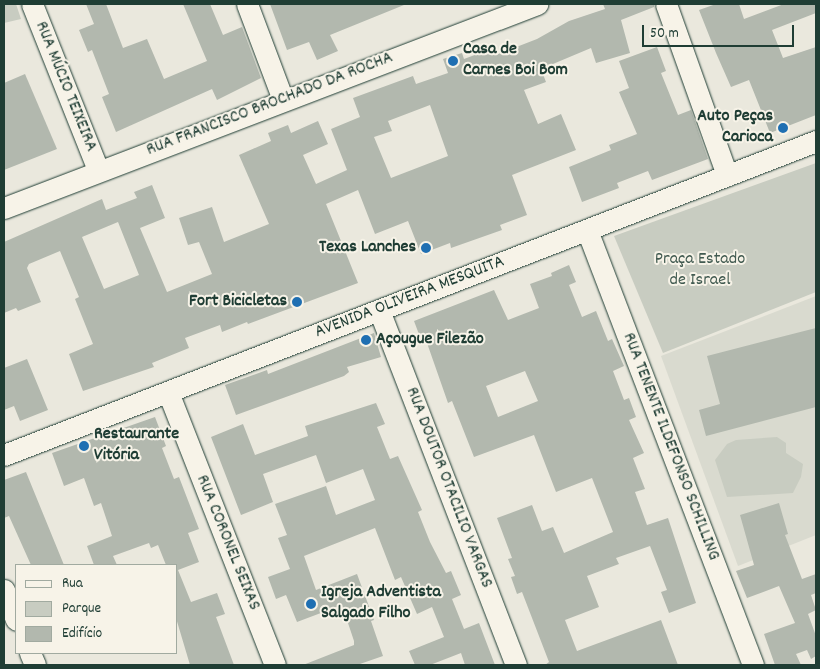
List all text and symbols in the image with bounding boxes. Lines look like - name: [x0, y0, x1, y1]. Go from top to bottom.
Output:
- scale bar: [645, 15, 798, 47]
- street label: RUA MÚCIO TEIXEIRA: [29, 19, 101, 155]
- text: 50 m: [650, 23, 679, 45]
- place label: Casa de Carnes Boi Bom: [463, 40, 568, 82]
- street label: RUA FRANCISCO BROCHADO DA ROCHA: [144, 48, 396, 162]
- marker: Casa de Carnes Boi Bom: [447, 55, 459, 67]
- place label: Auto Peças Carioca: [697, 107, 773, 150]
- marker: Auto Peças Carioca: [777, 122, 789, 134]
- place label: Texas Lanches: [319, 237, 416, 259]
- marker: Texas Lanches: [420, 242, 432, 254]
- park label: Praça Estado de Israel: [655, 250, 745, 292]
- street label: AVENIDA OLIVEIRA MESQUITA: [312, 252, 508, 344]
- place label: Fort Bicicletas: [189, 291, 287, 313]
- marker: Fort Bicicletas: [291, 296, 303, 308]
- place label: Açougue Filezão: [376, 329, 484, 351]
- street label: RUA TENENTE ILDEFONSO SCHILLING: [617, 330, 723, 564]
- marker: Açougue Filezão: [360, 334, 372, 346]
- street label: RUA DOUTOR OTACILIO VARGAS: [400, 384, 496, 592]
- place label: Restaurante Vitória: [94, 425, 179, 468]
- marker: Restaurante Vitória: [78, 440, 90, 452]
- street label: RUA CORONEL SEIXAS: [190, 472, 264, 614]
- legend: [15, 564, 178, 654]
- text: Rua: [62, 573, 83, 595]
- place label: Igreja Adventista Salgado Filho: [321, 583, 441, 626]
- text: Parque: [62, 598, 101, 620]
- marker: Igreja Adventista Salgado Filho: [305, 598, 317, 610]
- text: Edifício: [62, 623, 102, 645]

